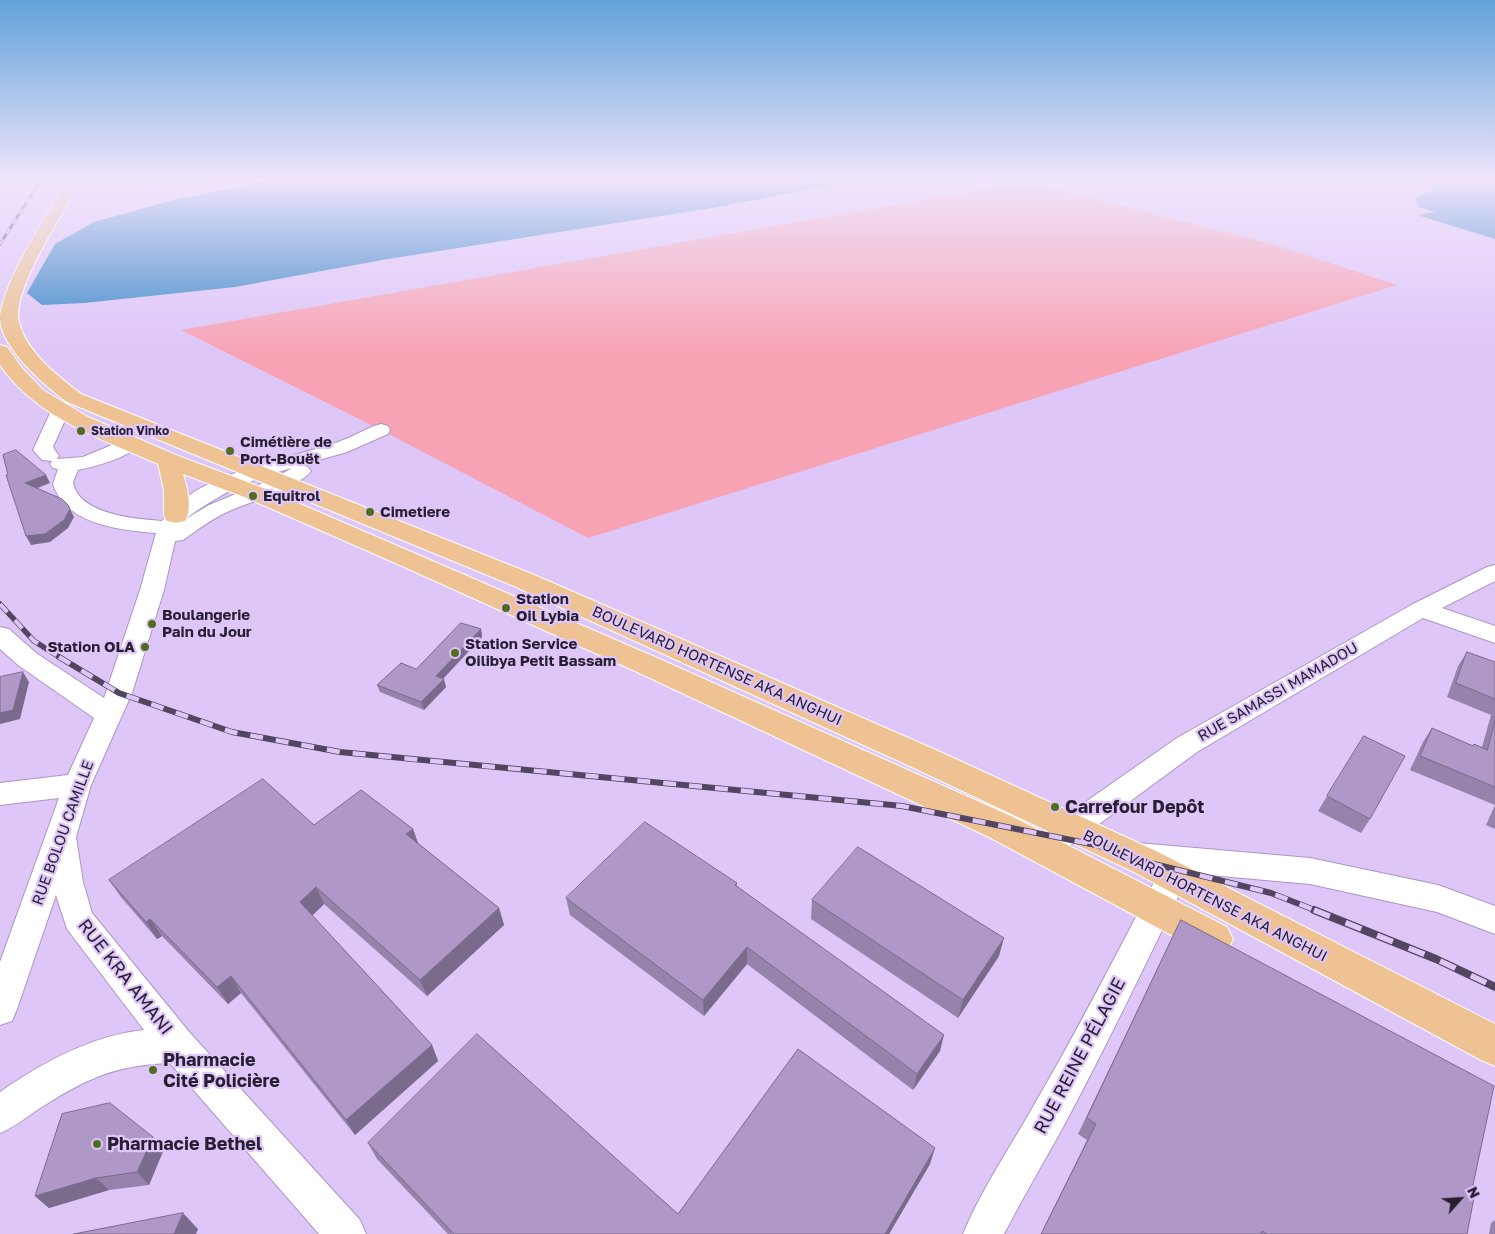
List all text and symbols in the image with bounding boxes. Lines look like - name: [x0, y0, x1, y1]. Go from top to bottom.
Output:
- place label: Station Vinko: [91, 424, 169, 438]
- marker: Station Vinko: [75, 425, 87, 437]
- place label: Cimétière de Port-Bouët: [240, 433, 332, 468]
- marker: Cimétière de Port-Bouët: [224, 445, 236, 457]
- place label: Equitrol: [263, 487, 320, 505]
- marker: Equitrol: [247, 490, 259, 502]
- place label: Cimetiere: [380, 503, 450, 521]
- marker: Cimetiere: [364, 506, 376, 518]
- place label: Station Oil Lybia: [516, 590, 579, 625]
- marker: Station Oil Lybia: [500, 602, 512, 614]
- street label: BOULEVARD HORTENSE AKA ANGHUI: [589, 603, 845, 729]
- place label: Boulangerie Pain du Jour: [162, 606, 252, 641]
- marker: Boulangerie Pain du Jour: [146, 618, 158, 630]
- place label: Station Service Oilibya Petit Bassam: [465, 635, 616, 670]
- place label: Station OLA: [47, 638, 135, 656]
- street label: RUE SAMASSI MAMADOU: [1195, 639, 1361, 745]
- marker: Station OLA: [139, 641, 151, 653]
- marker: Station Service Oilibya Petit Bassam: [449, 647, 461, 659]
- street label: RUE BOLOU CAMILLE: [28, 758, 98, 908]
- place label: Carrefour Depôt: [1065, 796, 1204, 818]
- marker: Carrefour Depôt: [1049, 801, 1061, 813]
- street label: BOULEVARD HORTENSE AKA ANGHUI: [1080, 826, 1330, 966]
- street label: RUE KRA AMANI: [73, 915, 177, 1039]
- street label: RUE REINE PÉLAGIE: [1030, 974, 1130, 1138]
- place label: Pharmacie Cité Policière: [163, 1049, 280, 1092]
- marker: Pharmacie Cité Policière: [147, 1064, 159, 1076]
- place label: Pharmacie Bethel: [107, 1133, 262, 1155]
- marker: Pharmacie Bethel: [91, 1138, 103, 1150]
- north arrow: [1435, 1174, 1485, 1224]
- text: N: [1464, 1184, 1484, 1201]

